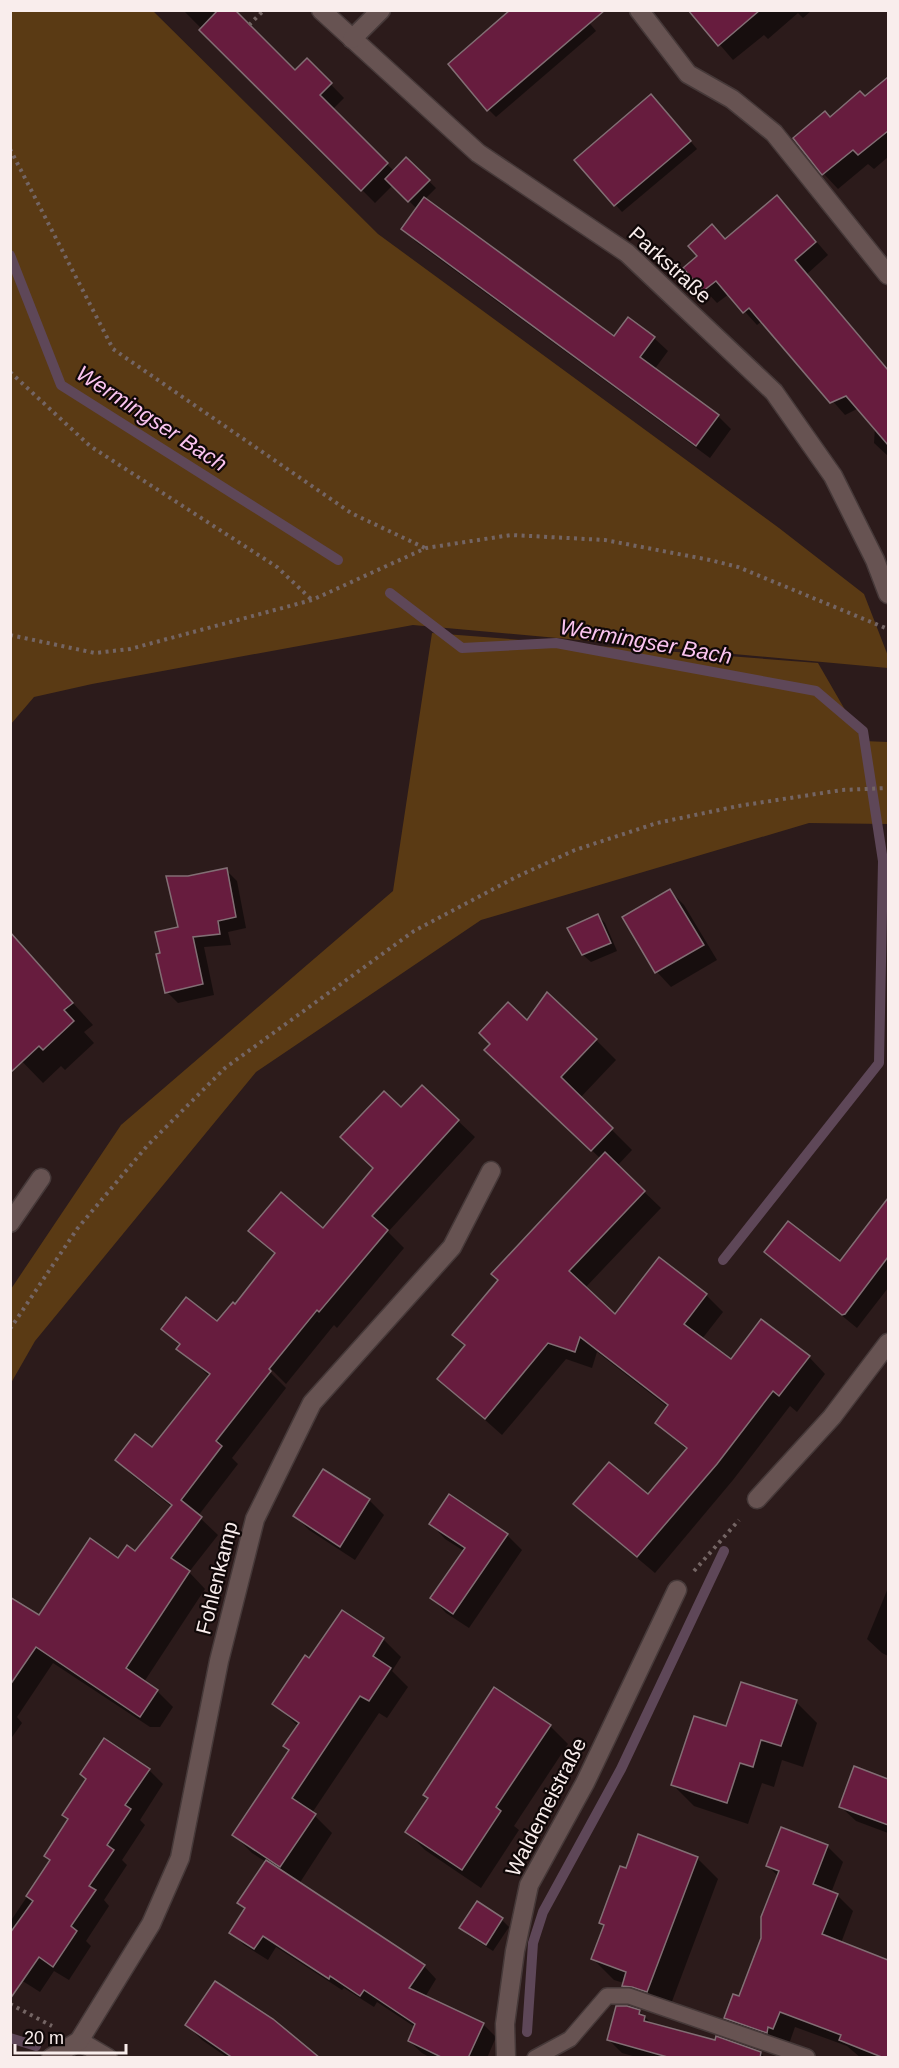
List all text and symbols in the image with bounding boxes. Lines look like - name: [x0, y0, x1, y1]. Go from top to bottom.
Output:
- street label: Parkstraße: [624, 222, 716, 308]
- water label: Wermingser Bach: [72, 360, 232, 476]
- water label: Wermingser Bach: [558, 614, 734, 669]
- street label: Fohlenkamp: [191, 1519, 242, 1637]
- street label: Waldemeistraße: [501, 1734, 590, 1880]
- scale bar: [15, 2017, 126, 2055]
- text: 20 m: [24, 2028, 64, 2048]

